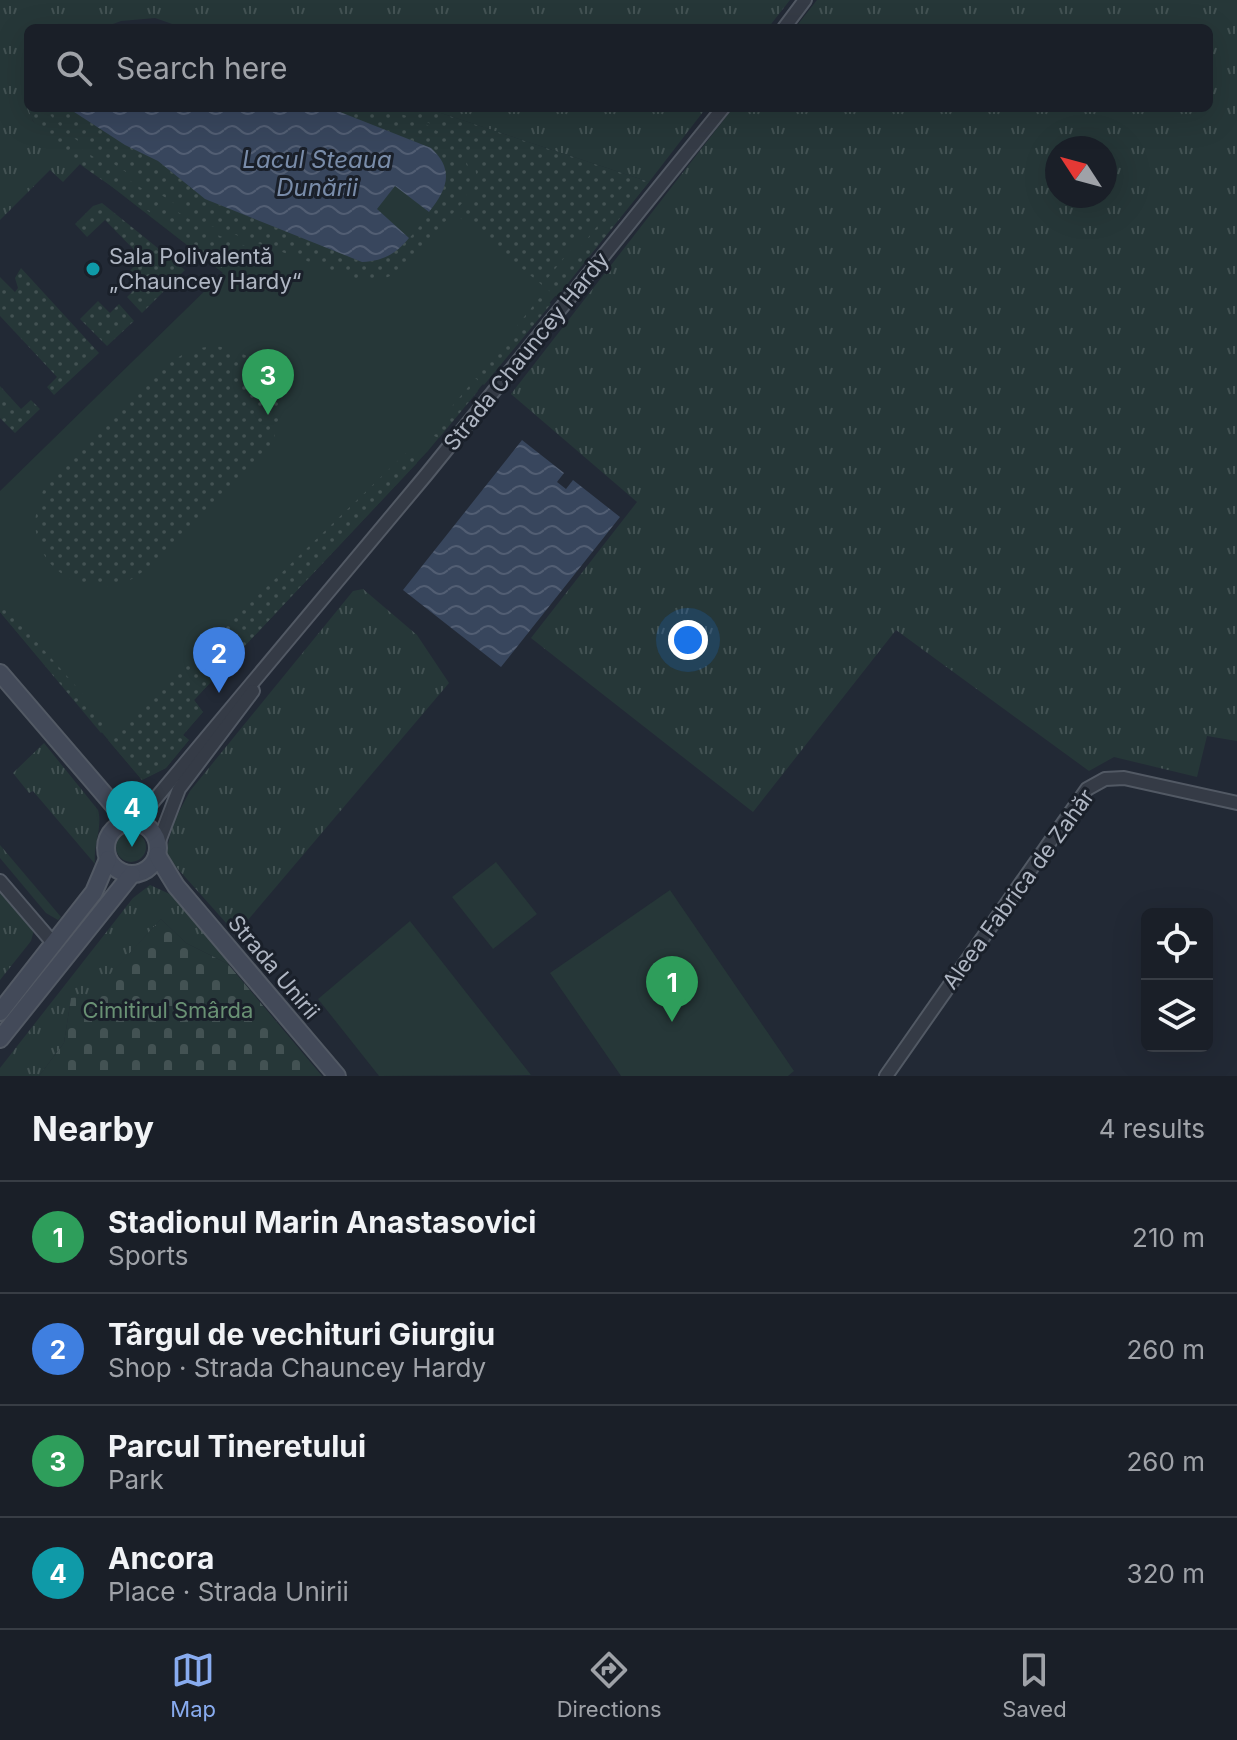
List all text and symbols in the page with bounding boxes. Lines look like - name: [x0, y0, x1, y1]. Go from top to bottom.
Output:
- search box: [24, 24, 1213, 112]
- icon: search: [52, 46, 96, 90]
- text: Search here: [116, 50, 288, 86]
- north arrow: [1045, 136, 1117, 208]
- water label: Lacul Steaua Dunării: [242, 145, 392, 202]
- place label: Sala Polivalentă „Chauncey Hardy“: [109, 243, 301, 294]
- street label: Strada Chauncey Hardy: [438, 247, 614, 455]
- marker: Sala Polivalentă „Chauncey Hardy“: [84, 260, 102, 278]
- pin: 3: [242, 349, 294, 415]
- your location: [668, 620, 708, 660]
- pin: 2: [193, 627, 245, 693]
- pin: 4: [106, 781, 158, 847]
- street label: Aleea Fabrica de Zahăr: [937, 784, 1099, 994]
- map controls: [1141, 908, 1213, 1052]
- button: locate: [1141, 908, 1213, 980]
- street label: Strada Unirii: [223, 910, 325, 1024]
- pin: 1: [646, 956, 698, 1022]
- button: layers: [1141, 980, 1213, 1052]
- park label: Cimitirul Smârda: [83, 997, 253, 1023]
- text: Nearby: [32, 1108, 154, 1149]
- text: 4 results: [1099, 1113, 1205, 1144]
- text: Stadionul Marin Anastasovici: [108, 1204, 536, 1240]
- text: 1: [52, 1222, 64, 1253]
- text: 210 m: [1132, 1222, 1205, 1253]
- text: Sports: [108, 1240, 188, 1271]
- text: Târgul de vechituri Giurgiu: [108, 1316, 495, 1352]
- text: 2: [50, 1334, 66, 1365]
- text: 260 m: [1127, 1334, 1205, 1365]
- text: Shop · Strada Chauncey Hardy: [108, 1352, 486, 1383]
- text: Parcul Tineretului: [108, 1428, 366, 1464]
- text: 3: [50, 1446, 66, 1477]
- text: 260 m: [1127, 1446, 1205, 1477]
- text: Park: [108, 1464, 164, 1495]
- text: Ancora: [108, 1540, 214, 1576]
- text: 4: [49, 1558, 67, 1589]
- text: 320 m: [1127, 1558, 1205, 1589]
- text: Place · Strada Unirii: [108, 1576, 349, 1607]
- tab: Map: [170, 1648, 216, 1722]
- tab: Directions: [557, 1648, 662, 1722]
- tab: Saved: [1002, 1648, 1067, 1722]

